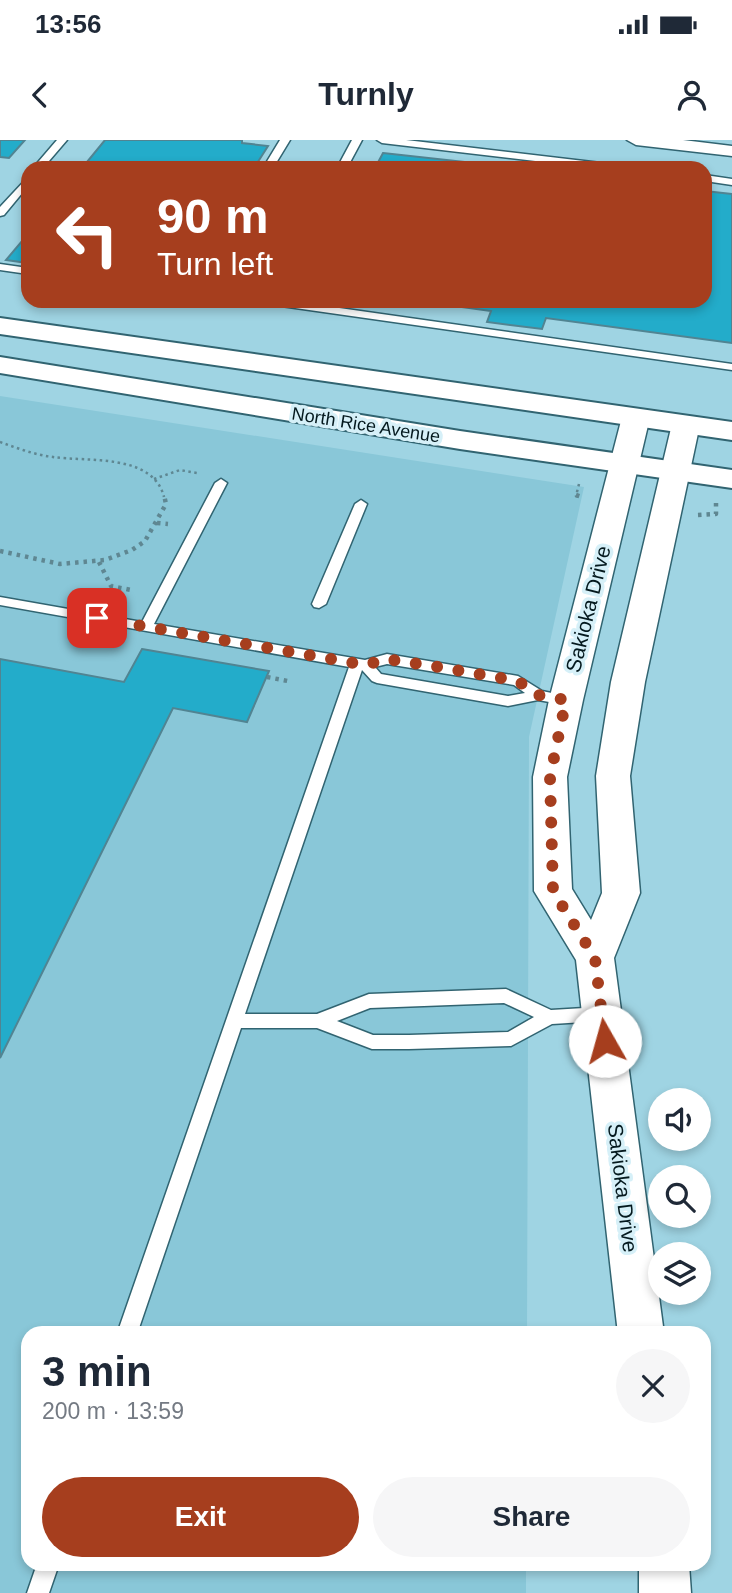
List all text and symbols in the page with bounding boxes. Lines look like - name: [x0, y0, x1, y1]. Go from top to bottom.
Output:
- text: 13:56: [35, 9, 102, 39]
- icon: back: [21, 76, 59, 114]
- text: Turnly: [318, 76, 414, 112]
- icon: person: [673, 76, 711, 114]
- icon: left: [42, 189, 133, 280]
- text: 90 m: [157, 189, 269, 243]
- text: Turn left: [157, 246, 273, 282]
- street label: North Rice Avenue: [290, 403, 442, 447]
- street label: Sakioka Drive: [561, 543, 615, 675]
- pin: [67, 588, 127, 648]
- icon: arrive: [78, 599, 116, 637]
- position arrow: [568, 1004, 642, 1078]
- map controls: [648, 1088, 711, 1305]
- button: sound: [648, 1088, 711, 1151]
- street label: Sakioka Drive: [604, 1122, 642, 1254]
- button: search: [648, 1165, 711, 1228]
- button: layers: [648, 1242, 711, 1305]
- text: 3 min: [42, 1348, 152, 1395]
- button: close: [616, 1349, 690, 1423]
- text: 200 m · 13:59: [42, 1398, 184, 1424]
- button: Exit: [42, 1477, 359, 1557]
- button: Share: [373, 1477, 690, 1557]

